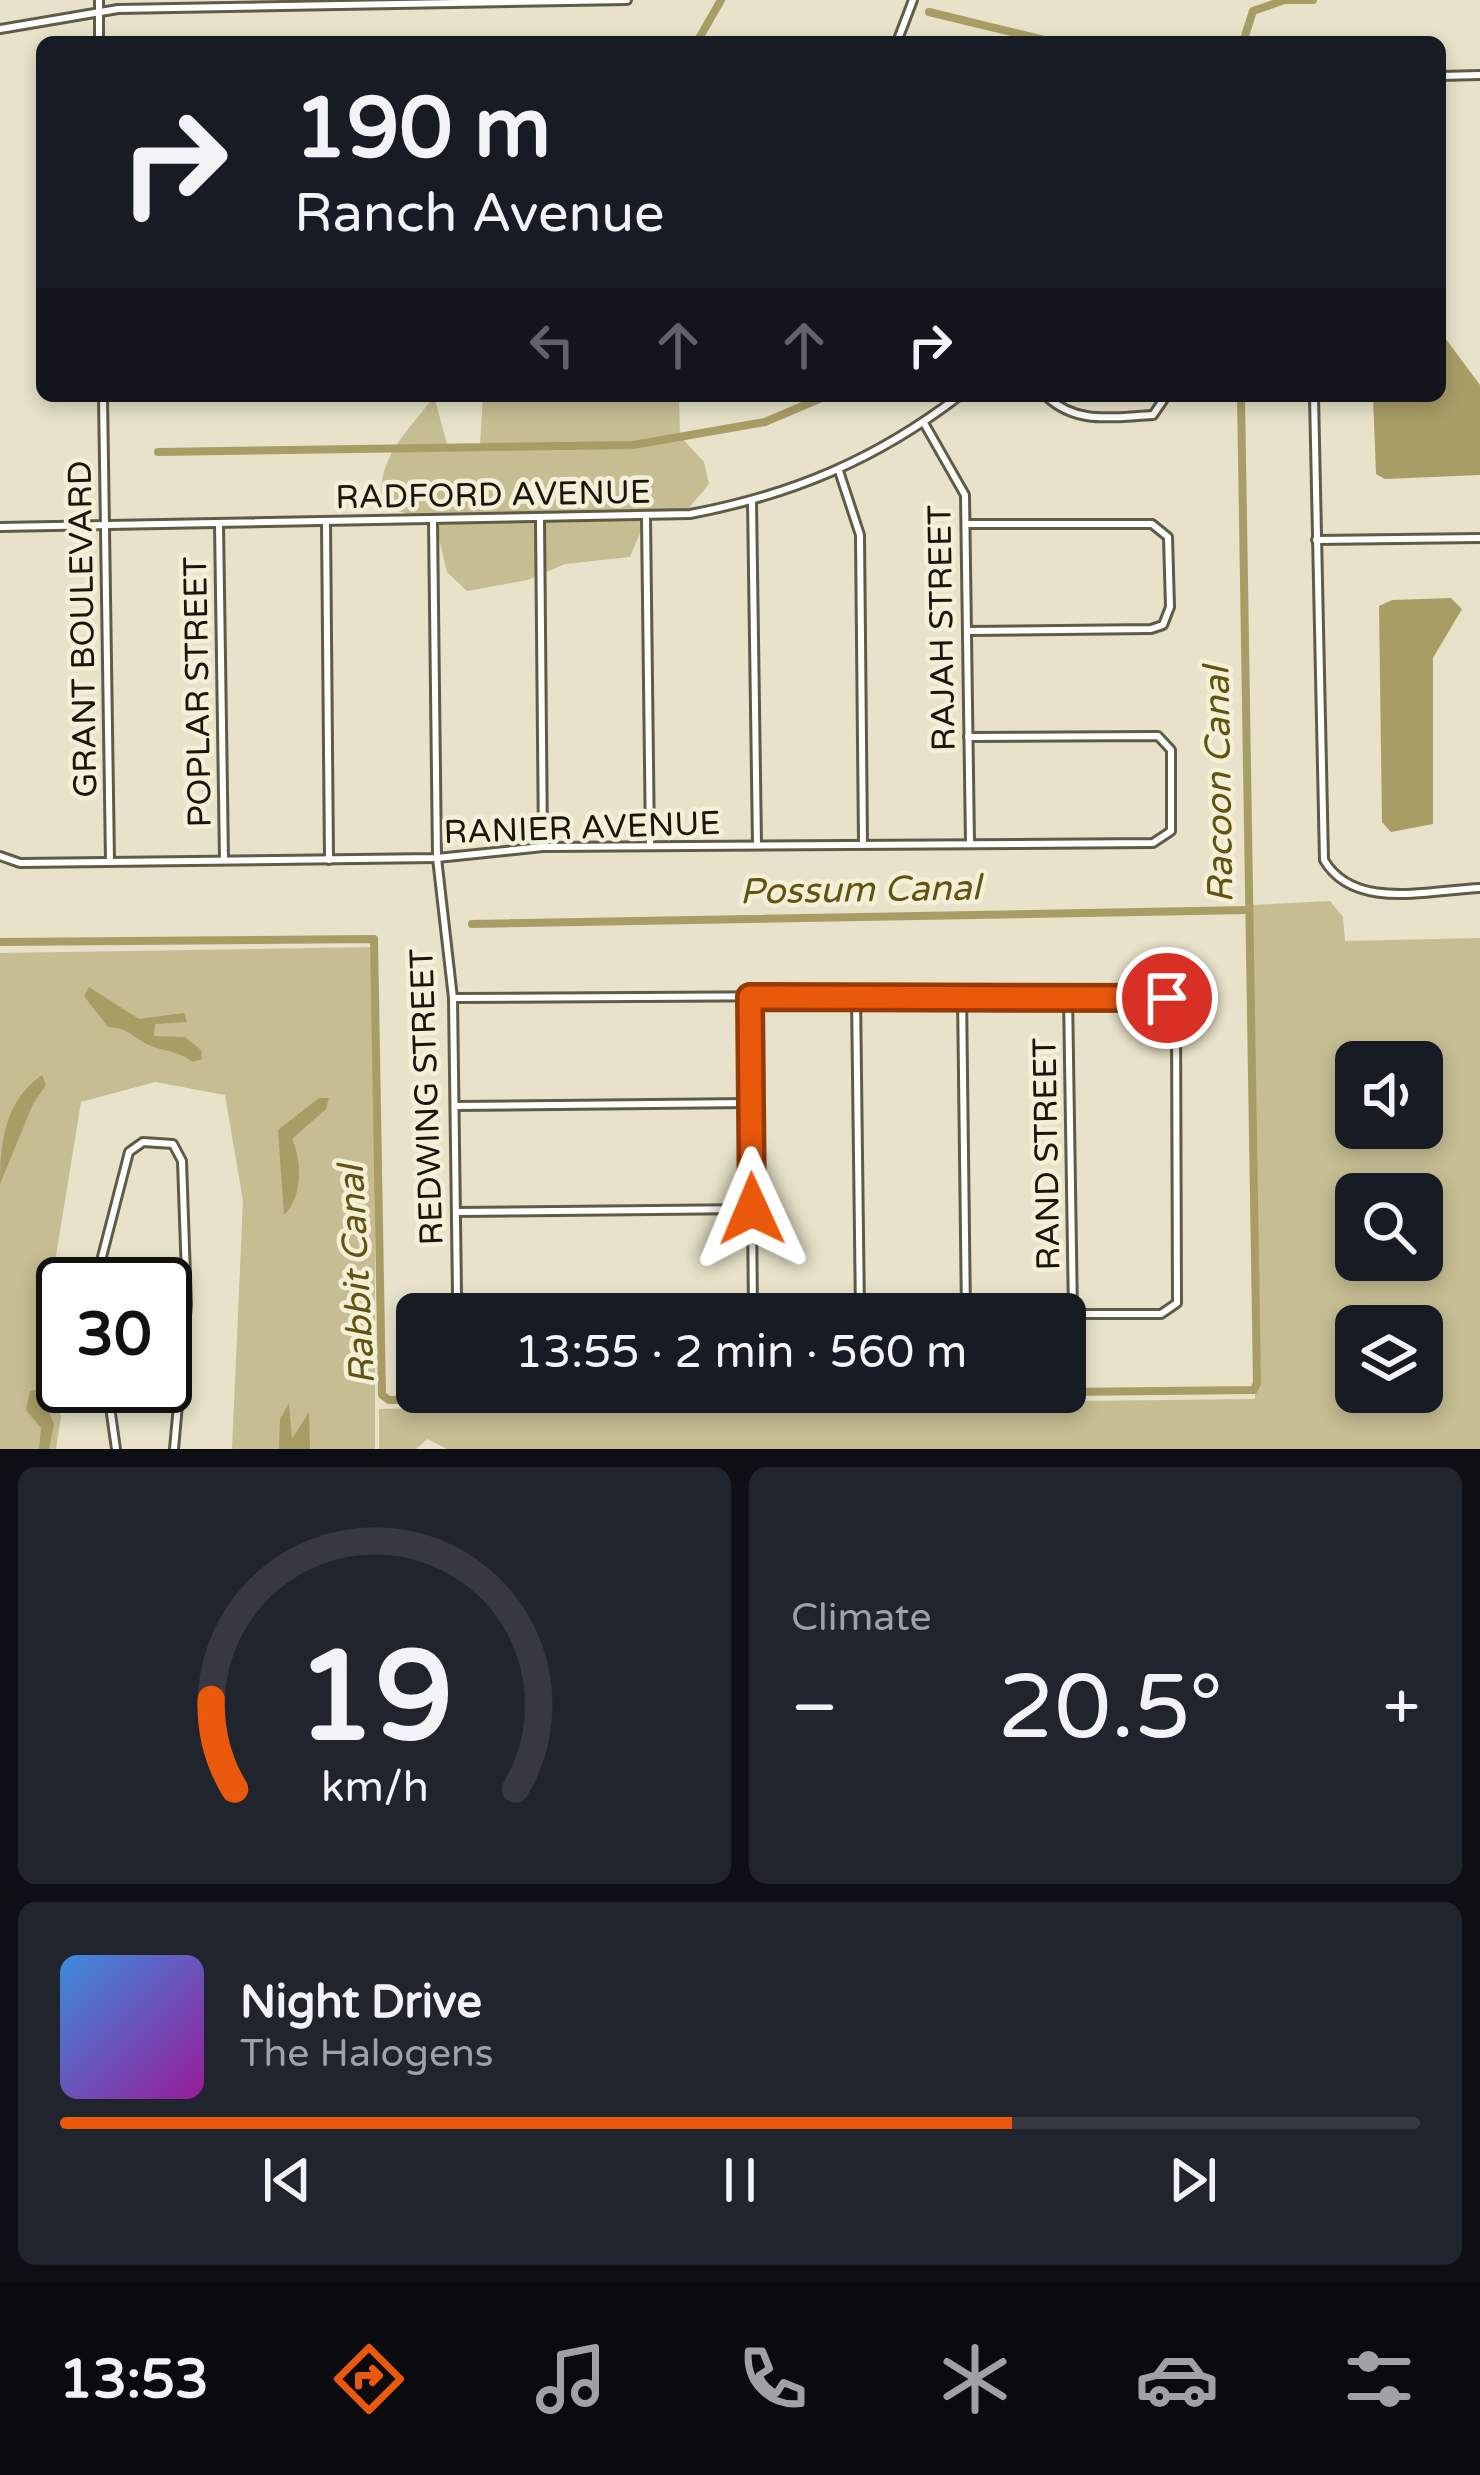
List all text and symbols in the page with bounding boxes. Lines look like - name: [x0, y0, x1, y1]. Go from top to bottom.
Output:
- text: 190 m: [294, 79, 551, 180]
- icon: right: [96, 84, 252, 240]
- text: Ranch Avenue: [294, 181, 665, 246]
- icon: left: [519, 312, 585, 378]
- icon: ahead: [645, 312, 711, 378]
- icon: ahead: [771, 312, 837, 378]
- icon: right: [897, 312, 963, 378]
- street label: GRANT BOULEVARD: [61, 460, 105, 798]
- street label: RADFORD AVENUE: [335, 473, 651, 517]
- street label: RAJAH STREET: [920, 504, 964, 752]
- street label: POPLAR STREET: [176, 556, 220, 828]
- water label: Racoon Canal: [1195, 662, 1243, 904]
- street label: RANIER AVENUE: [443, 804, 721, 852]
- water label: Possum Canal: [739, 866, 985, 914]
- pin: [1116, 947, 1218, 1049]
- street label: REDWING STREET: [402, 948, 452, 1246]
- icon: arrive: [1134, 965, 1200, 1031]
- street label: RAND STREET: [1025, 1037, 1069, 1271]
- map controls: [1335, 1041, 1443, 1413]
- button: sound: [1335, 1041, 1443, 1149]
- position arrow: [689, 1146, 815, 1272]
- water label: Rabbit Canal: [330, 1160, 384, 1386]
- button: search: [1335, 1173, 1443, 1281]
- speed limit sign: 30: [36, 1257, 192, 1413]
- button: layers: [1335, 1305, 1443, 1413]
- text: 13:55 · 2 min · 560 m: [515, 1326, 967, 1380]
- text: Climate: [791, 1594, 931, 1641]
- text: 19: [296, 1623, 453, 1774]
- text: 20.5°: [998, 1654, 1223, 1763]
- text: −: [791, 1668, 838, 1748]
- text: +: [1383, 1668, 1420, 1748]
- text: km/h: [321, 1761, 428, 1812]
- text: Night Drive: [240, 1976, 482, 2030]
- text: The Halogens: [240, 2030, 493, 2077]
- icon: previous: [254, 2147, 320, 2213]
- icon: pause: [707, 2147, 773, 2213]
- icon: next: [1160, 2147, 1226, 2213]
- icon: directions: [327, 2337, 411, 2421]
- icon: music: [529, 2337, 613, 2421]
- icon: phone: [731, 2337, 815, 2421]
- icon: climate: [933, 2337, 1017, 2421]
- icon: car: [1135, 2337, 1219, 2421]
- icon: filters: [1337, 2337, 1421, 2421]
- text: 13:53: [59, 2347, 209, 2412]

